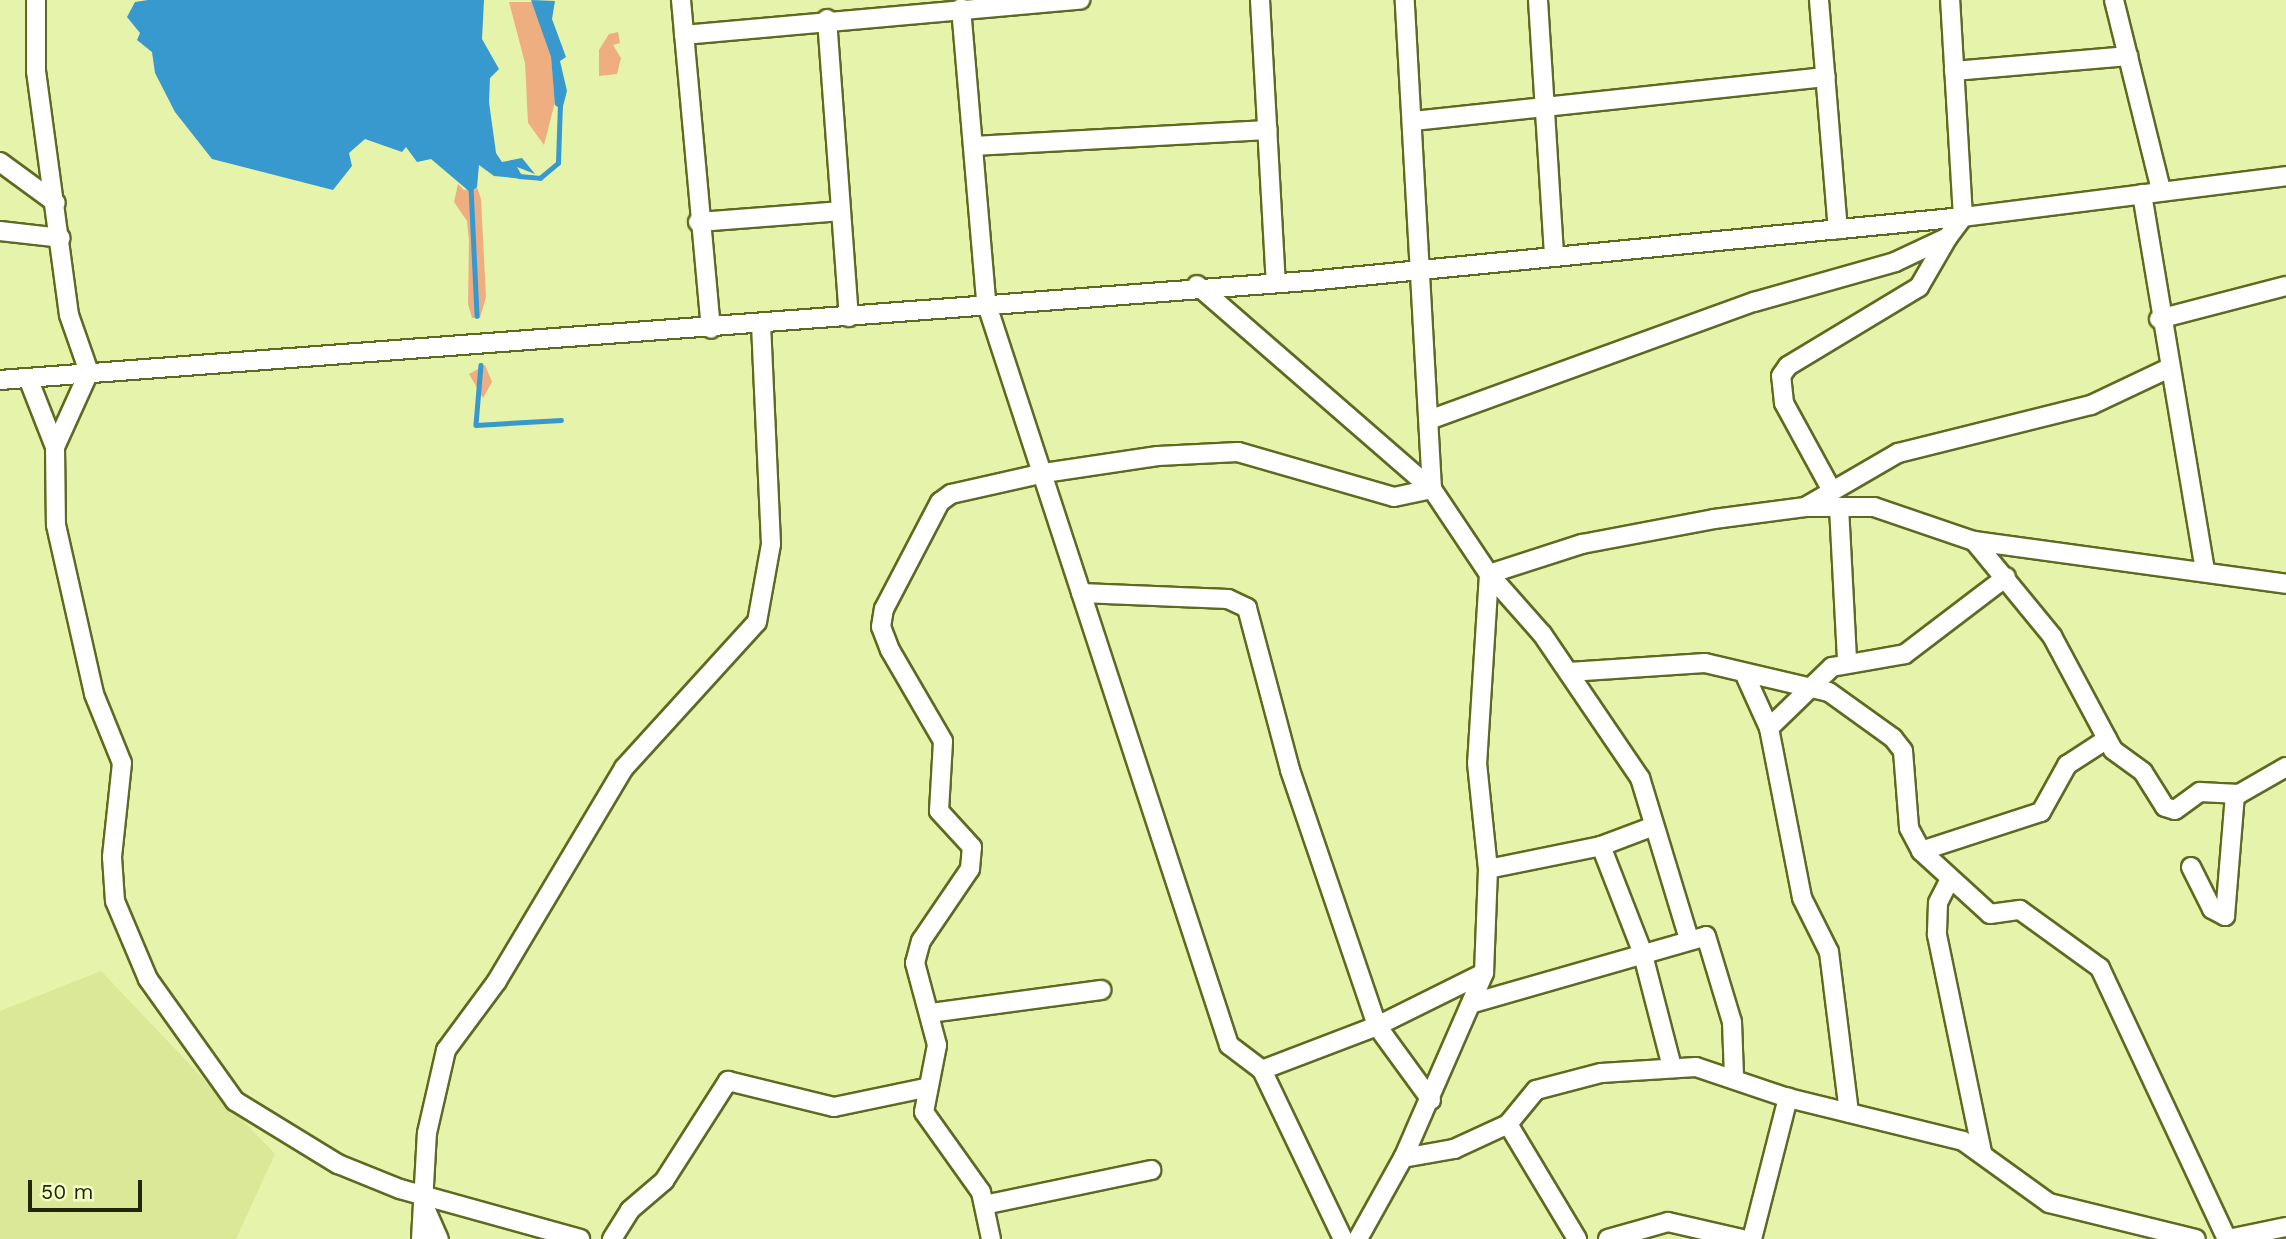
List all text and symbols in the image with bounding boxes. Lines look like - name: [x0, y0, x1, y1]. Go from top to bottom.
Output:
- scale bar: [32, 1166, 145, 1210]
- text: 50 m: [41, 1179, 93, 1204]

